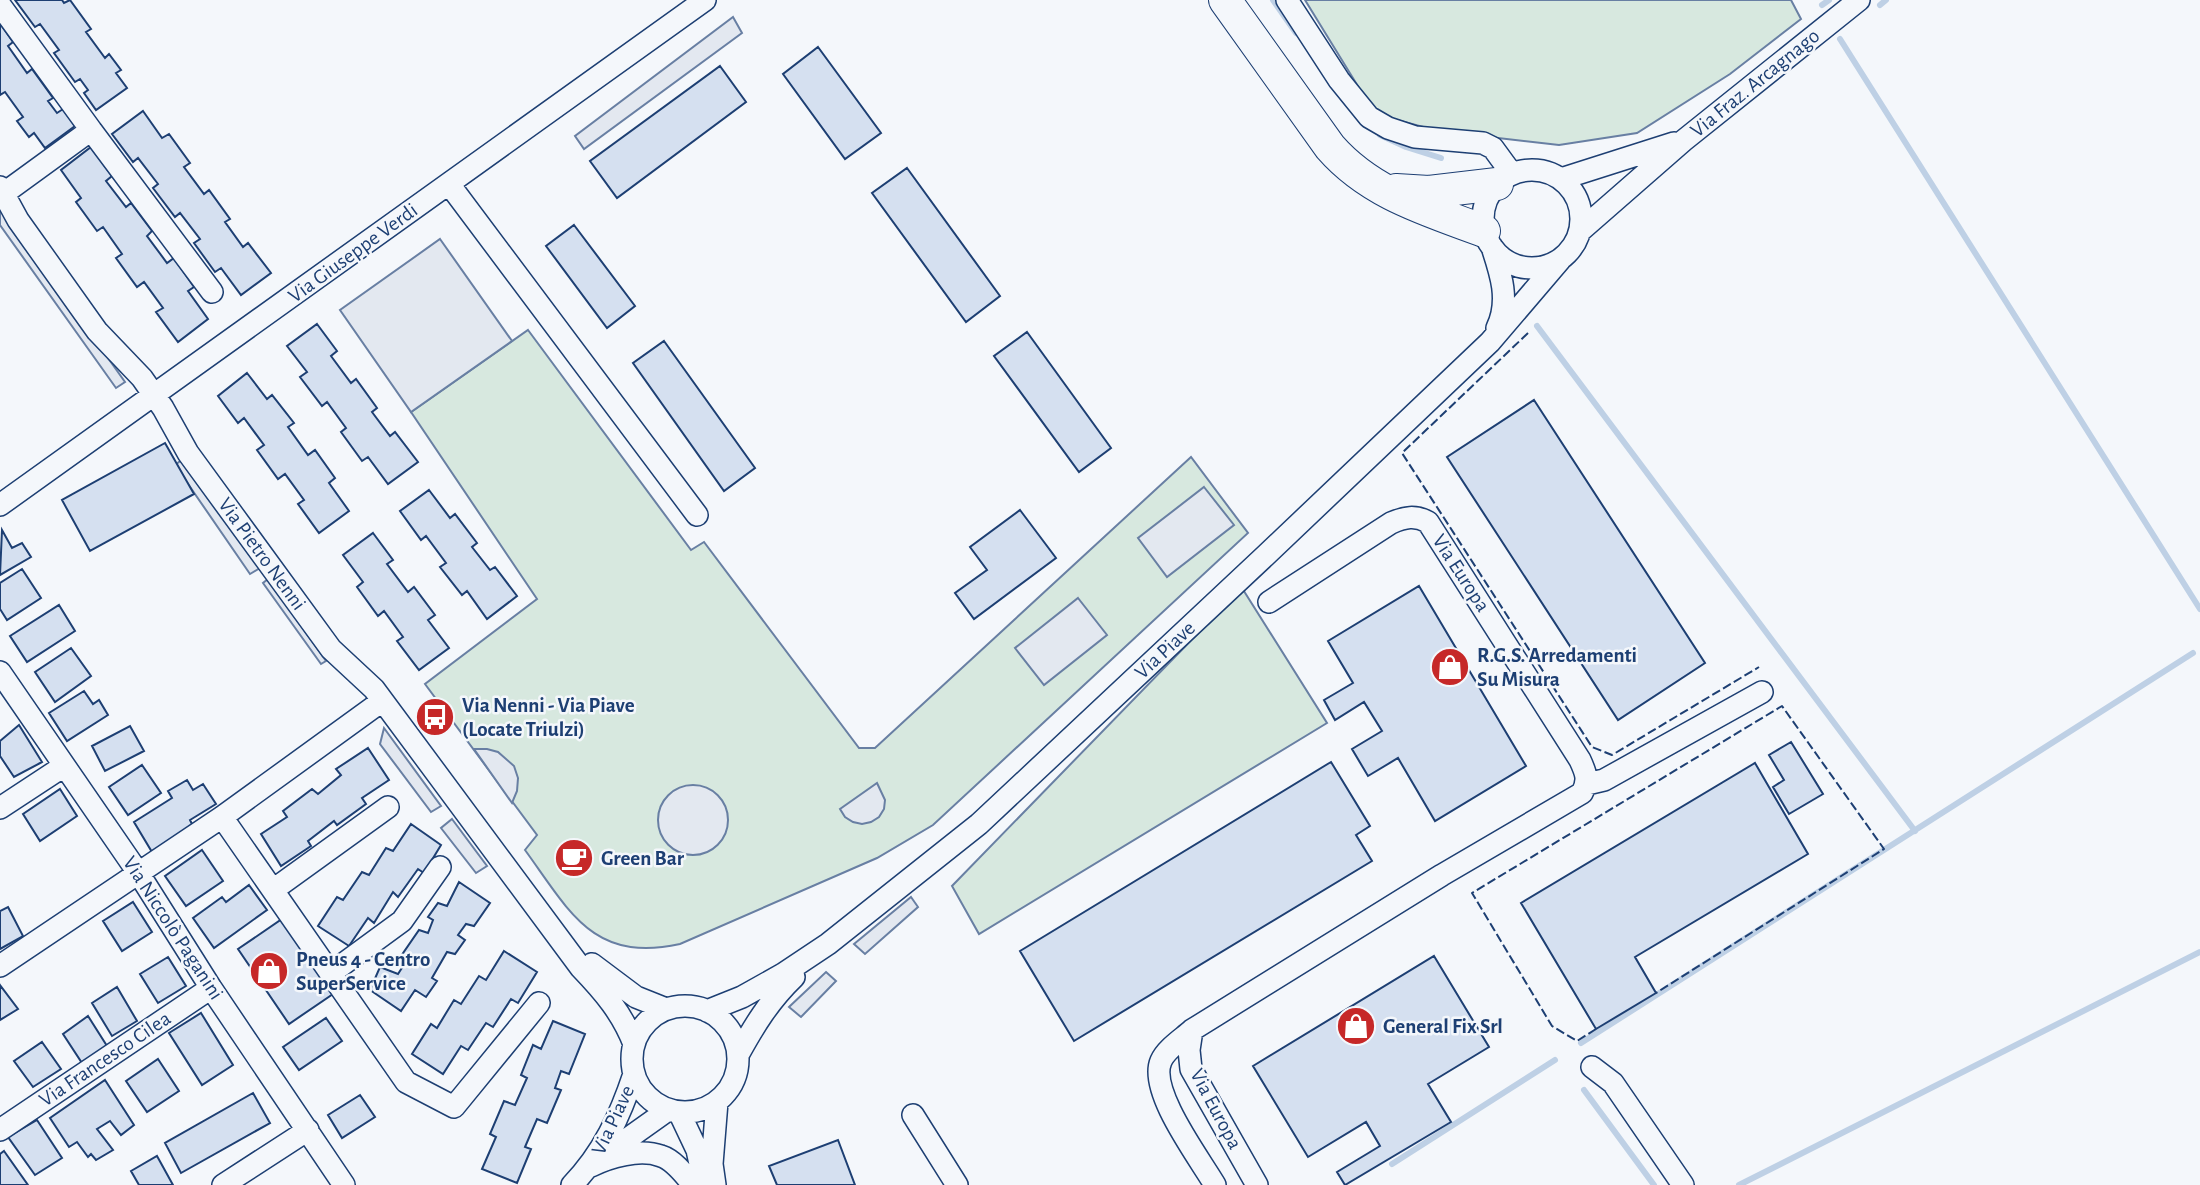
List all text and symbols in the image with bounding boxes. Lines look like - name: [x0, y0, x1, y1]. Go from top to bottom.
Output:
- street label: Via Fraz. Arcagnago: [1687, 25, 1823, 141]
- street label: Via Giuseppe Verdi: [285, 199, 421, 307]
- street label: Via Pietro Nenni: [214, 494, 310, 614]
- street label: Via Europa: [1428, 530, 1494, 616]
- street label: Via Piave: [1131, 617, 1199, 683]
- place label: R.G.S. Arredamenti Su Misura: [1477, 645, 1637, 690]
- shop icon: R.G.S. Arredamenti Su Misura: [1429, 646, 1471, 688]
- place label: Via Nenni - Via Piave (Locate Triulzi): [462, 695, 635, 740]
- bus stop icon: Via Nenni - Via Piave (Locate Triulzi): [414, 696, 456, 738]
- cafe icon: Green Bar: [553, 837, 595, 879]
- place label: Green Bar: [601, 848, 685, 869]
- street label: Via Niccolò Paganini: [119, 853, 227, 1003]
- place label: Pneus 4 - Centro SuperService: [296, 949, 430, 994]
- shop icon: Pneus 4 - Centro SuperService: [248, 950, 290, 992]
- shop icon: General Fix Srl: [1335, 1005, 1377, 1047]
- street label: Via Francesco Cilea: [36, 1007, 175, 1111]
- place label: General Fix Srl: [1383, 1016, 1503, 1037]
- street label: Via Europa: [1186, 1065, 1246, 1153]
- street label: Via Piave: [588, 1082, 638, 1158]

